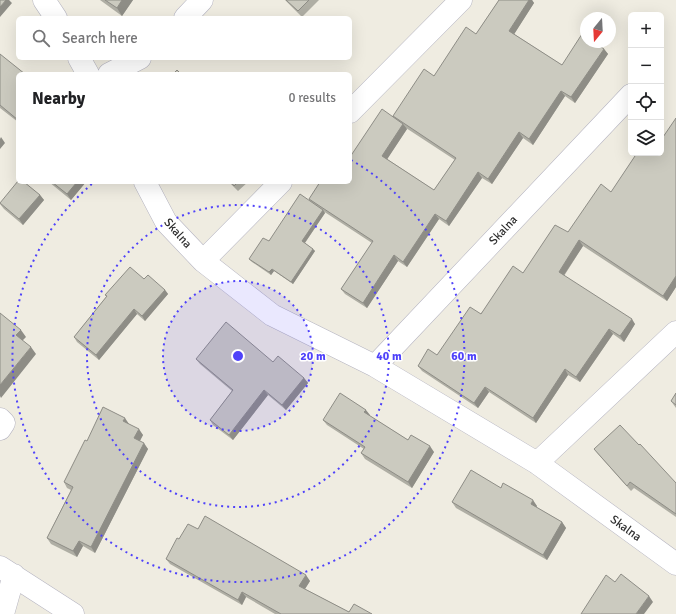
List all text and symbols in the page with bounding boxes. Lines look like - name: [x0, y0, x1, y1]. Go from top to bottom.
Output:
- north arrow: [580, 12, 616, 48]
- map controls: [628, 12, 664, 156]
- button: +: [628, 12, 664, 48]
- search box: [16, 16, 352, 60]
- icon: search: [30, 27, 52, 49]
- text: Search here: [62, 29, 138, 47]
- button: −: [628, 48, 664, 84]
- button: locate: [628, 84, 664, 120]
- text: Nearby: [32, 88, 85, 109]
- text: 0 results: [288, 90, 336, 106]
- button: layers: [628, 120, 664, 156]
- street label: Skalna: [486, 212, 521, 248]
- street label: Skalna: [161, 215, 195, 251]
- centre of rings: [231, 349, 245, 363]
- text: 20 m: [300, 349, 326, 364]
- text: 40 m: [376, 349, 402, 364]
- text: 60 m: [451, 349, 477, 364]
- street label: Skalna: [607, 512, 644, 545]

